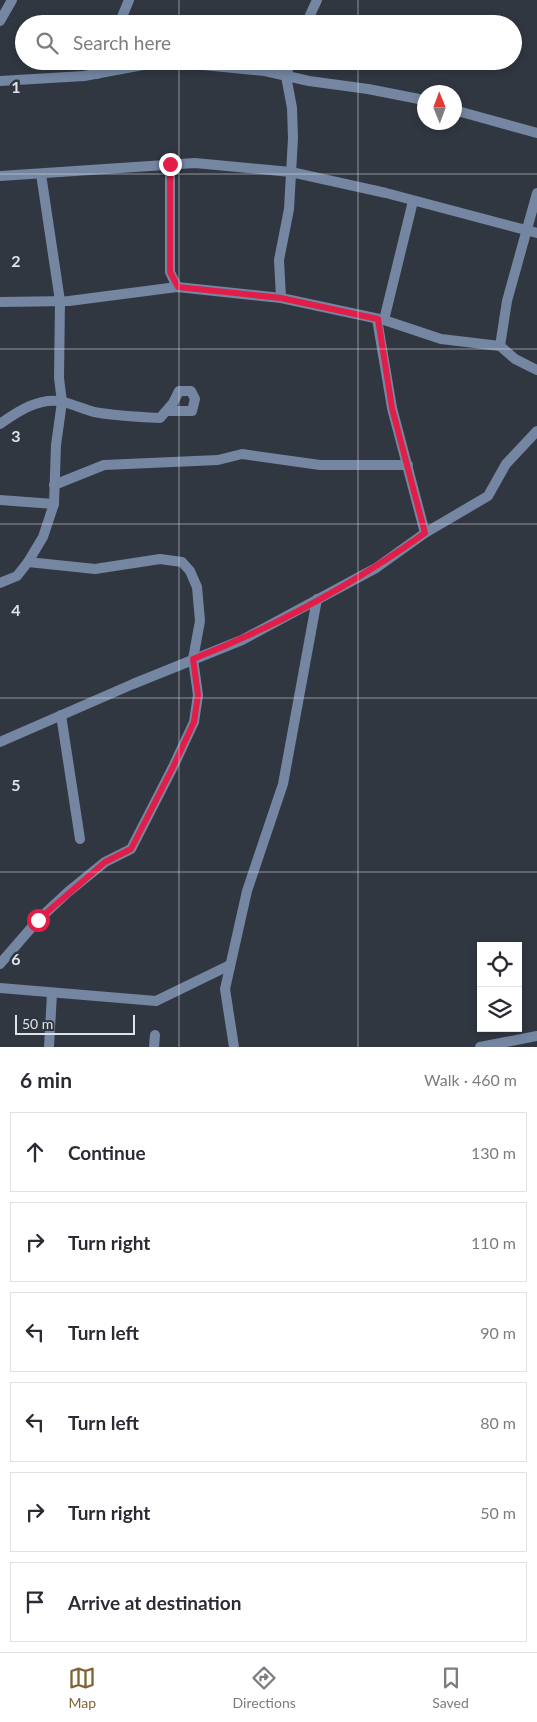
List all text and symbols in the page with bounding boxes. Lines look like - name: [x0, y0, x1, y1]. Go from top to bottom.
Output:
- search box: [15, 15, 522, 70]
- icon: search: [33, 29, 61, 57]
- text: Search here: [73, 31, 171, 54]
- text: 1: [11, 77, 21, 96]
- north arrow: [417, 85, 462, 130]
- route end: [159, 153, 182, 176]
- text: 2: [11, 251, 21, 270]
- text: 3: [11, 426, 21, 445]
- text: 4: [11, 600, 21, 619]
- text: 5: [11, 775, 21, 794]
- route start: [27, 909, 50, 932]
- map controls: [477, 942, 522, 1032]
- button: locate: [477, 942, 522, 987]
- text: 6: [11, 949, 21, 968]
- button: layers: [477, 987, 522, 1032]
- scale bar: [15, 1012, 135, 1035]
- text: 50 m: [22, 1015, 53, 1032]
- text: 6 min: [20, 1067, 72, 1092]
- text: Walk · 460 m: [424, 1070, 517, 1089]
- icon: ahead: [21, 1138, 49, 1166]
- text: Continue: [68, 1141, 146, 1164]
- text: 130 m: [471, 1143, 516, 1162]
- icon: right: [21, 1228, 49, 1256]
- text: Turn right: [68, 1231, 150, 1254]
- text: 110 m: [471, 1233, 516, 1252]
- icon: left: [21, 1318, 49, 1346]
- text: Turn left: [68, 1321, 139, 1344]
- text: 90 m: [480, 1323, 516, 1342]
- icon: left: [21, 1408, 49, 1436]
- text: Turn left: [68, 1411, 139, 1434]
- text: 80 m: [480, 1413, 516, 1432]
- icon: right: [21, 1498, 49, 1526]
- text: Turn right: [68, 1501, 150, 1524]
- text: 50 m: [480, 1503, 516, 1522]
- icon: arrive: [21, 1588, 49, 1616]
- text: Arrive at destination: [68, 1591, 241, 1614]
- tab: Map: [68, 1664, 96, 1711]
- tab: Directions: [233, 1664, 296, 1711]
- tab: Saved: [432, 1664, 469, 1711]

